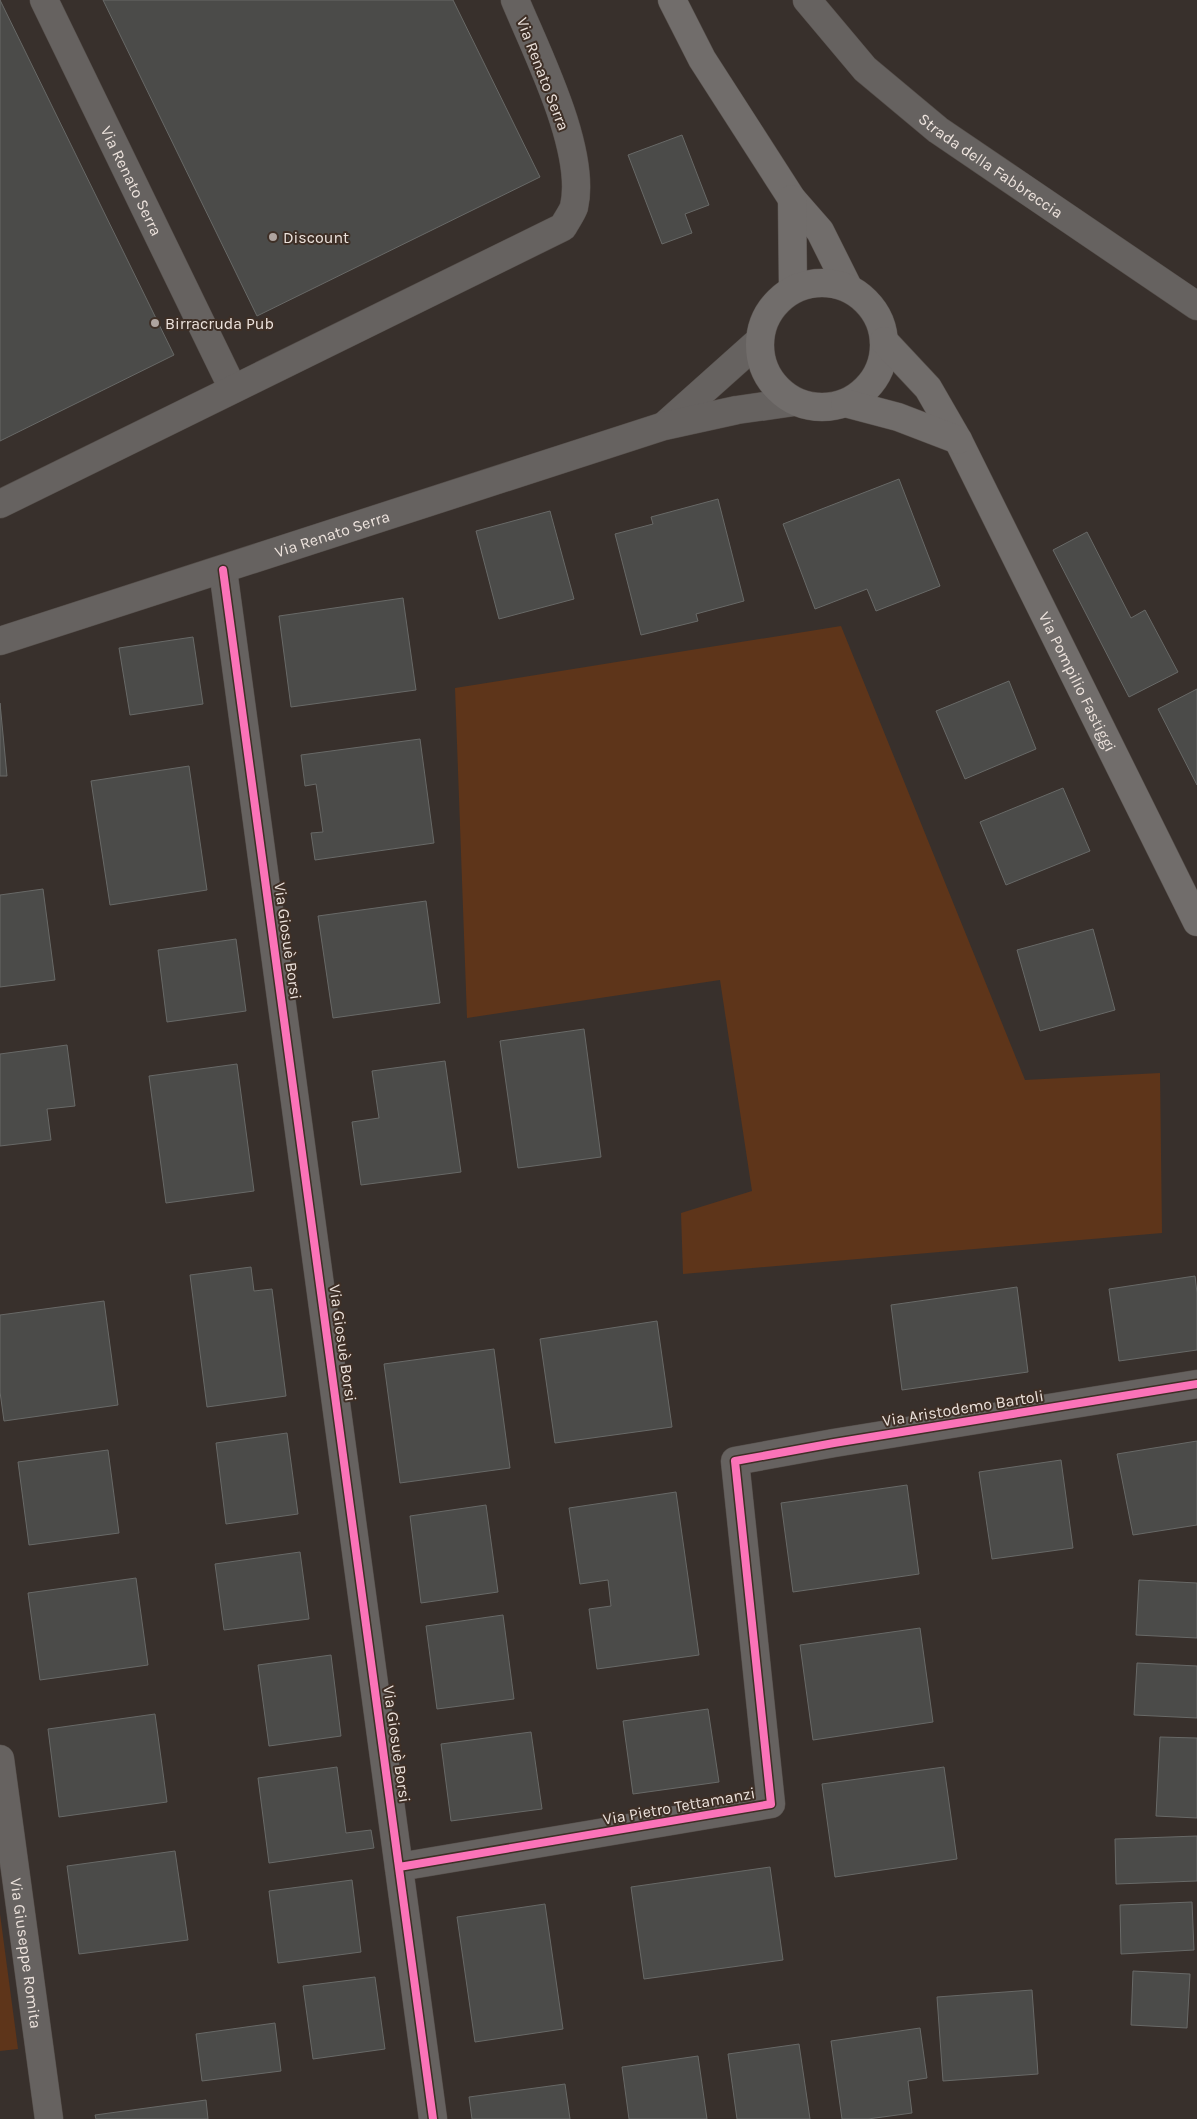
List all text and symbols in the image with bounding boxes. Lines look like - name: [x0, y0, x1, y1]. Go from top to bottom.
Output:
- street label: Via Renato Serra: [513, 15, 573, 133]
- street label: Strada della Fabbreccia: [915, 109, 1067, 222]
- street label: Via Renato Serra: [97, 123, 167, 239]
- place label: Discount: [283, 228, 349, 247]
- marker: Discount: [267, 231, 279, 243]
- place label: Birracruda Pub: [165, 314, 274, 333]
- marker: Birracruda Pub: [149, 317, 161, 329]
- street label: Via Renato Serra: [272, 506, 392, 561]
- street label: Via Pompilio Fastiggi: [1035, 608, 1120, 755]
- street label: Via Giosuè Borsi: [270, 881, 306, 1001]
- street label: Via Giosuè Borsi: [325, 1283, 361, 1403]
- street label: Via Aristodemo Bartoli: [881, 1386, 1045, 1430]
- street label: Via Giosuè Borsi: [379, 1684, 415, 1804]
- street label: Via Pietro Tettamanzi: [601, 1783, 757, 1829]
- street label: Via Giuseppe Romita: [7, 1877, 46, 2030]

